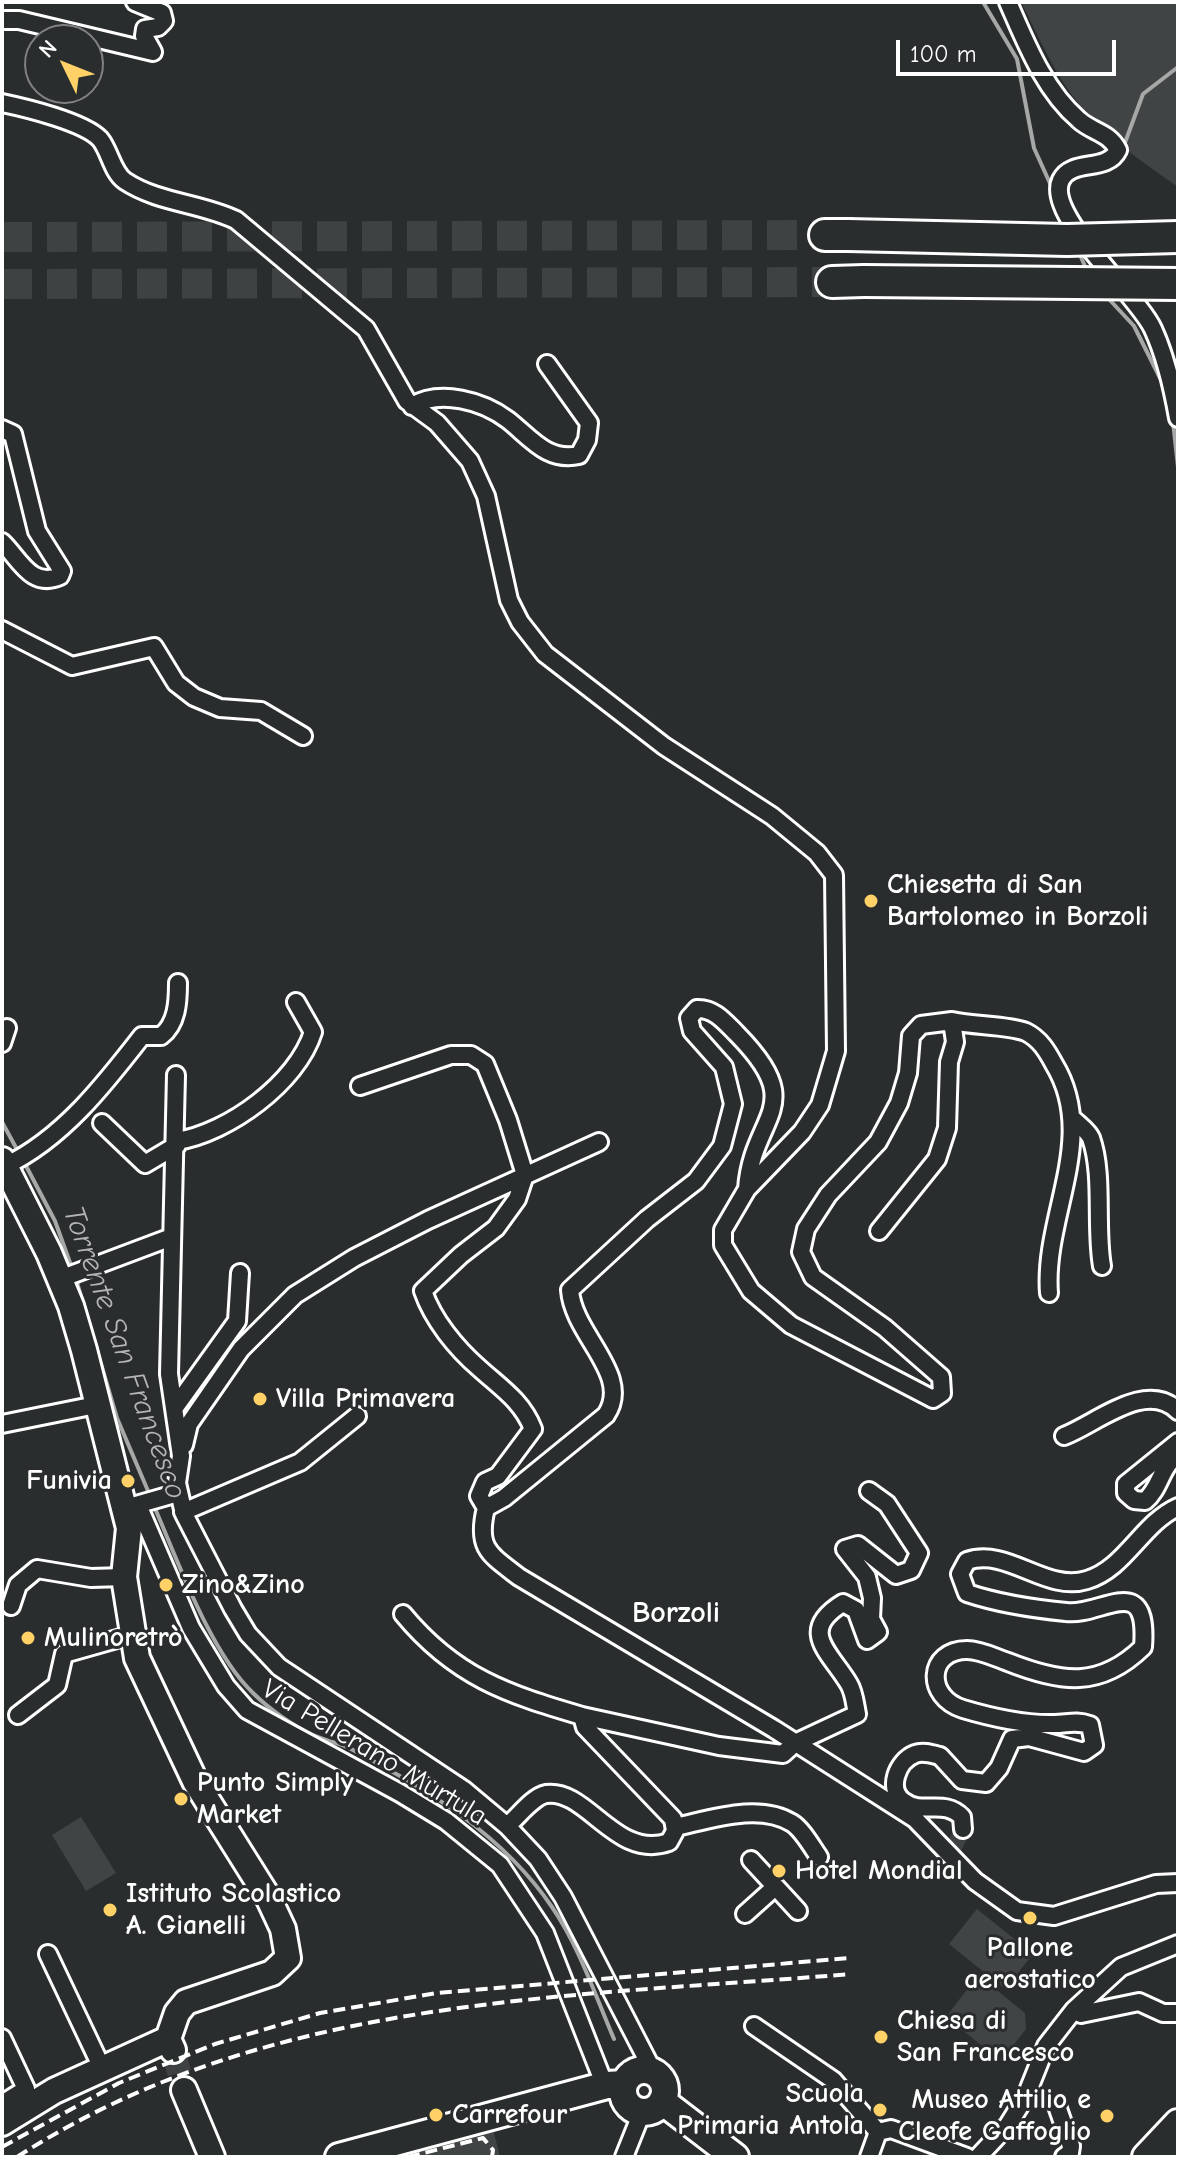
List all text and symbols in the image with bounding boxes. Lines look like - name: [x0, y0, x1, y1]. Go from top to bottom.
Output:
- north arrow: [24, 24, 104, 104]
- scale bar: [900, 24, 1120, 74]
- text: N: [34, 35, 62, 63]
- text: 100 m: [910, 40, 977, 68]
- place label: Chiesetta di San Bartolomeo in Borzoli: [887, 868, 1148, 934]
- marker: Chiesetta di San Bartolomeo in Borzoli: [862, 892, 880, 910]
- water label: Torrente San Francesco: [54, 1202, 194, 1504]
- place label: Villa Primavera: [276, 1382, 455, 1416]
- marker: Villa Primavera: [251, 1390, 269, 1408]
- place label: Funivia: [26, 1464, 112, 1498]
- marker: Funivia: [119, 1472, 137, 1490]
- place label: Zino&Zino: [182, 1568, 305, 1602]
- marker: Zino&Zino: [157, 1576, 175, 1594]
- district label: Borzoli: [632, 1596, 720, 1632]
- place label: Mulinoretrò: [44, 1621, 182, 1655]
- marker: Mulinoretrò: [19, 1629, 37, 1647]
- street label: Via Pellerano Murtula: [255, 1673, 493, 1833]
- place label: Punto Simply Market: [197, 1766, 354, 1832]
- marker: Punto Simply Market: [172, 1790, 190, 1808]
- place label: Hotel Mondial: [795, 1854, 963, 1888]
- marker: Hotel Mondial: [770, 1862, 788, 1880]
- place label: Istituto Scolastico A. Gianelli: [126, 1877, 341, 1943]
- marker: Istituto Scolastico A. Gianelli: [101, 1901, 119, 1919]
- marker: Pallone aerostatico: [1021, 1909, 1039, 1927]
- place label: Pallone aerostatico: [964, 1931, 1096, 1997]
- place label: Chiesa di San Francesco: [897, 2004, 1074, 2070]
- marker: Chiesa di San Francesco: [872, 2028, 890, 2046]
- place label: Scuola Primaria Antola: [677, 2077, 864, 2143]
- place label: Museo Attilio e Cleofe Gaffoglio: [898, 2083, 1091, 2149]
- place label: Carrefour: [452, 2098, 567, 2132]
- marker: Scuola Primaria Antola: [871, 2101, 889, 2119]
- marker: Carrefour: [427, 2106, 445, 2124]
- marker: Museo Attilio e Cleofe Gaffoglio: [1098, 2107, 1116, 2125]

